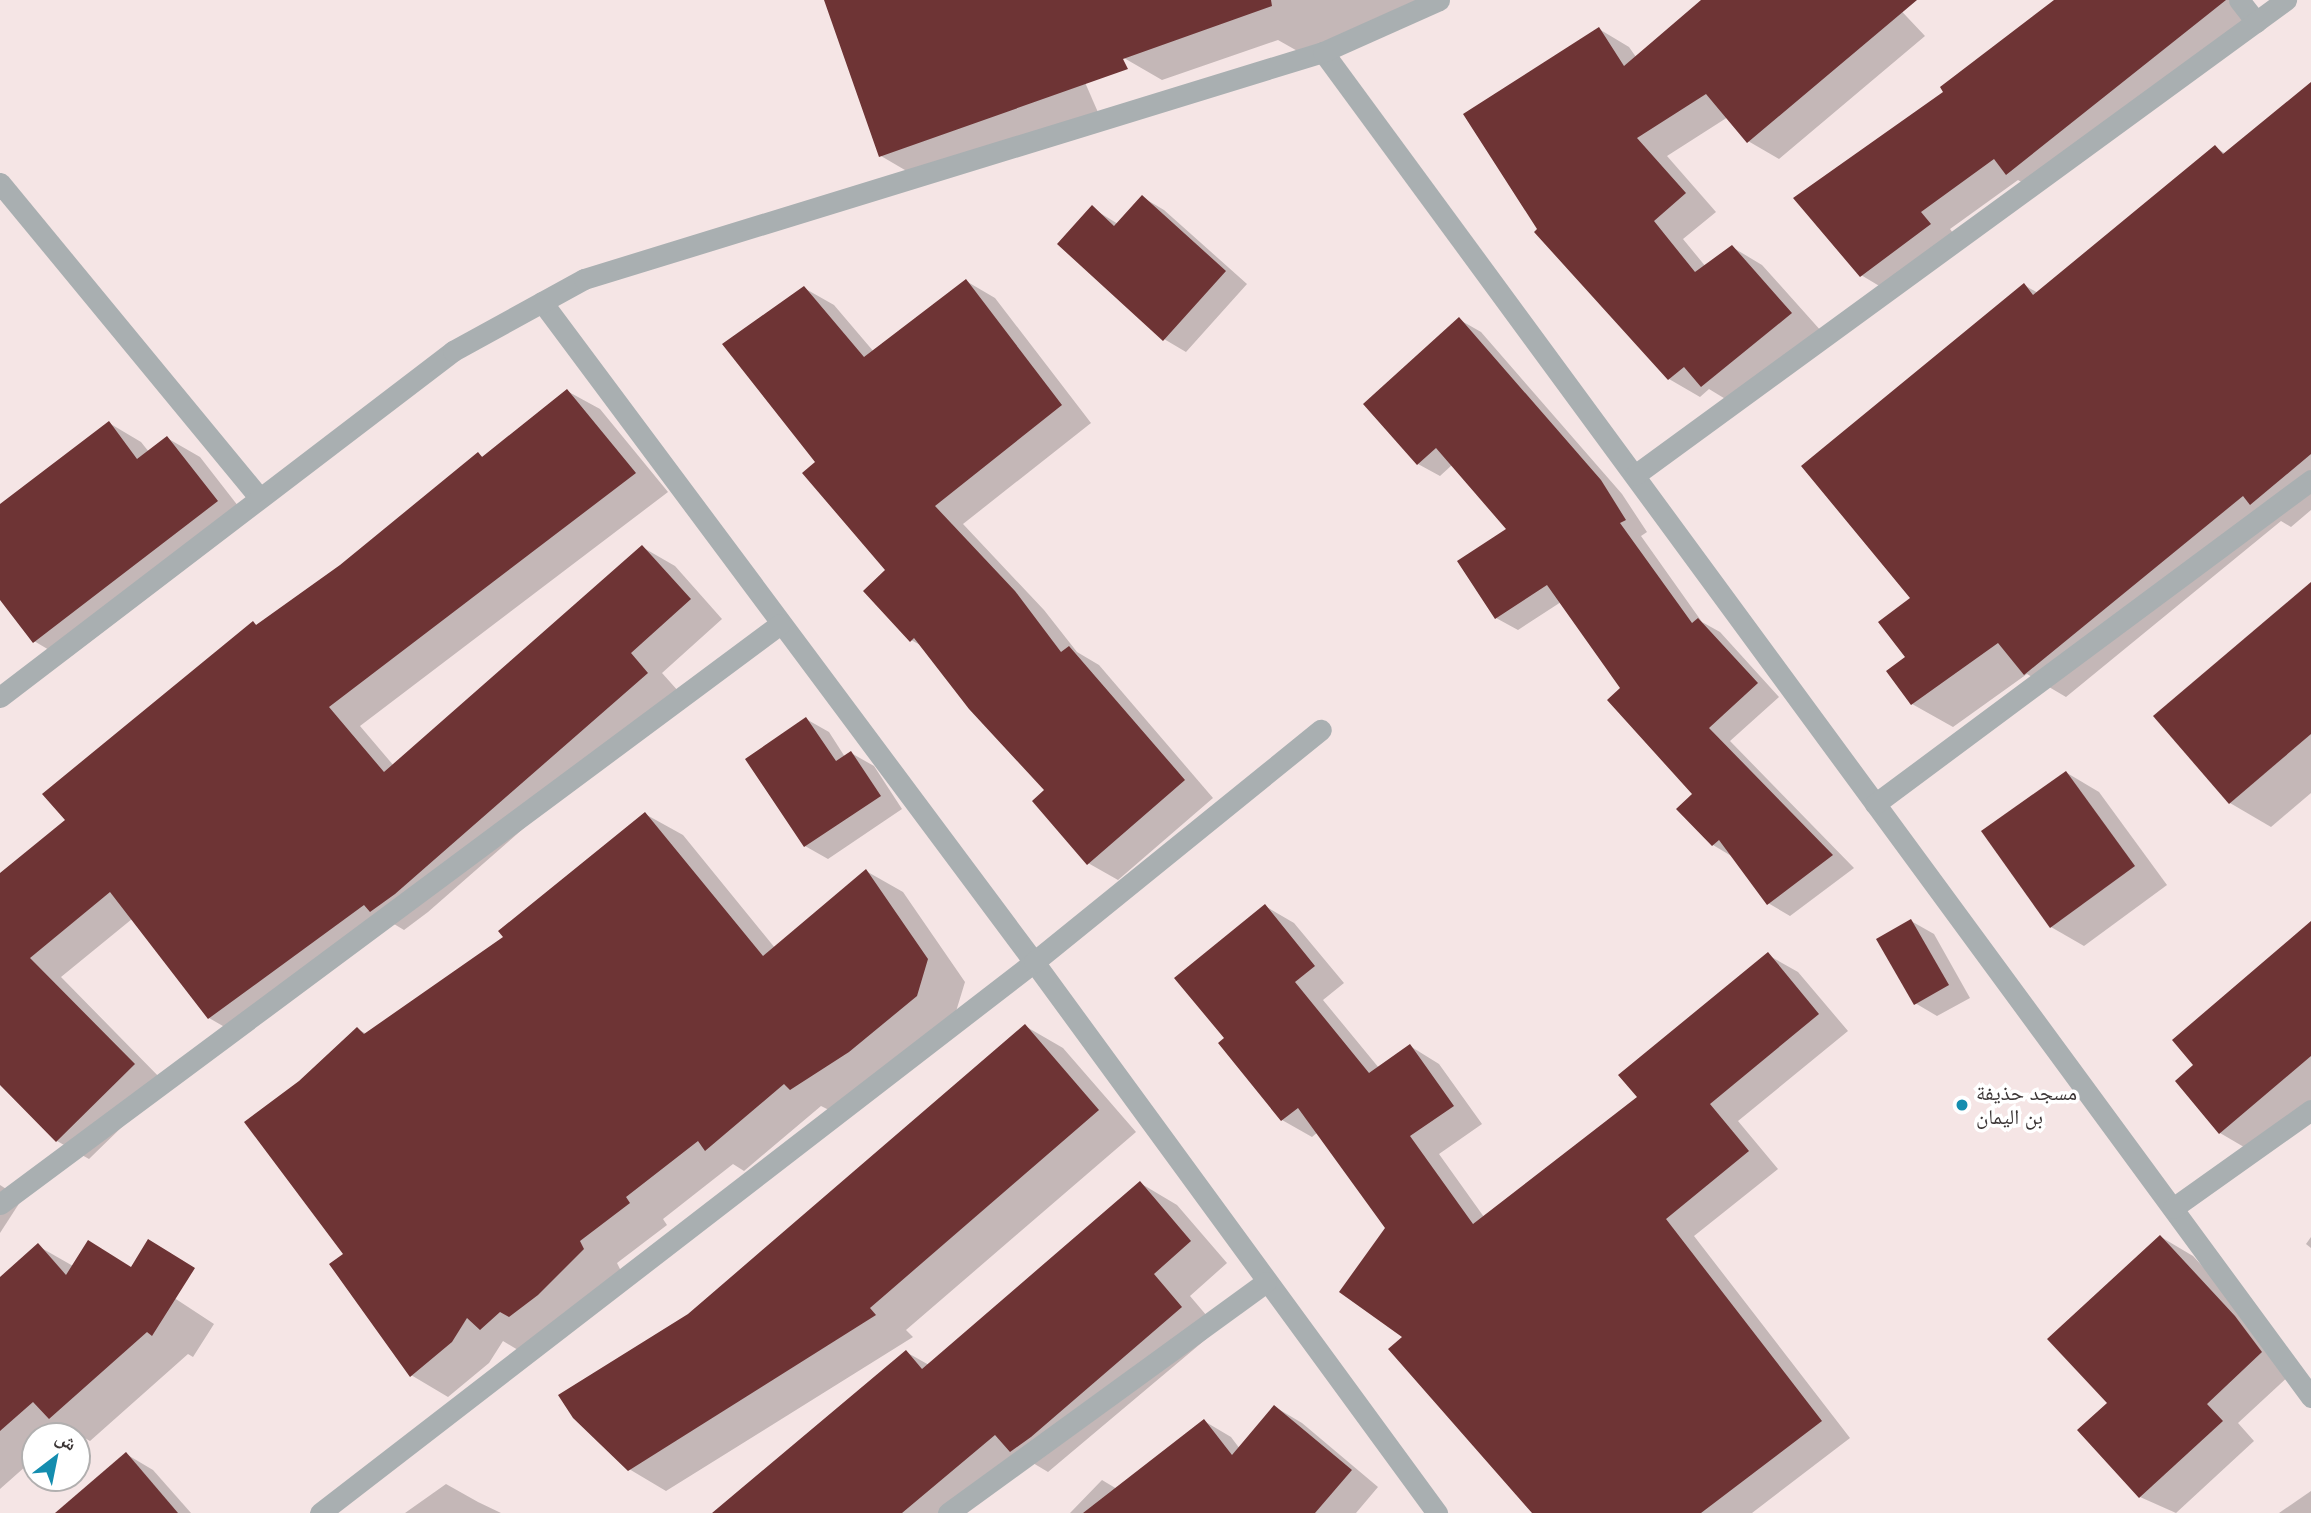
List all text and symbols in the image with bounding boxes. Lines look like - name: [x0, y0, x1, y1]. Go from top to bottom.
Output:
- place label: مسجد حذيفة بن اليمان: [1976, 1080, 2077, 1130]
- marker: مسجد حذيفة بن اليمان: [1954, 1097, 1970, 1113]
- north arrow: [21, 1422, 91, 1492]
- text: ش: [52, 1425, 81, 1456]

